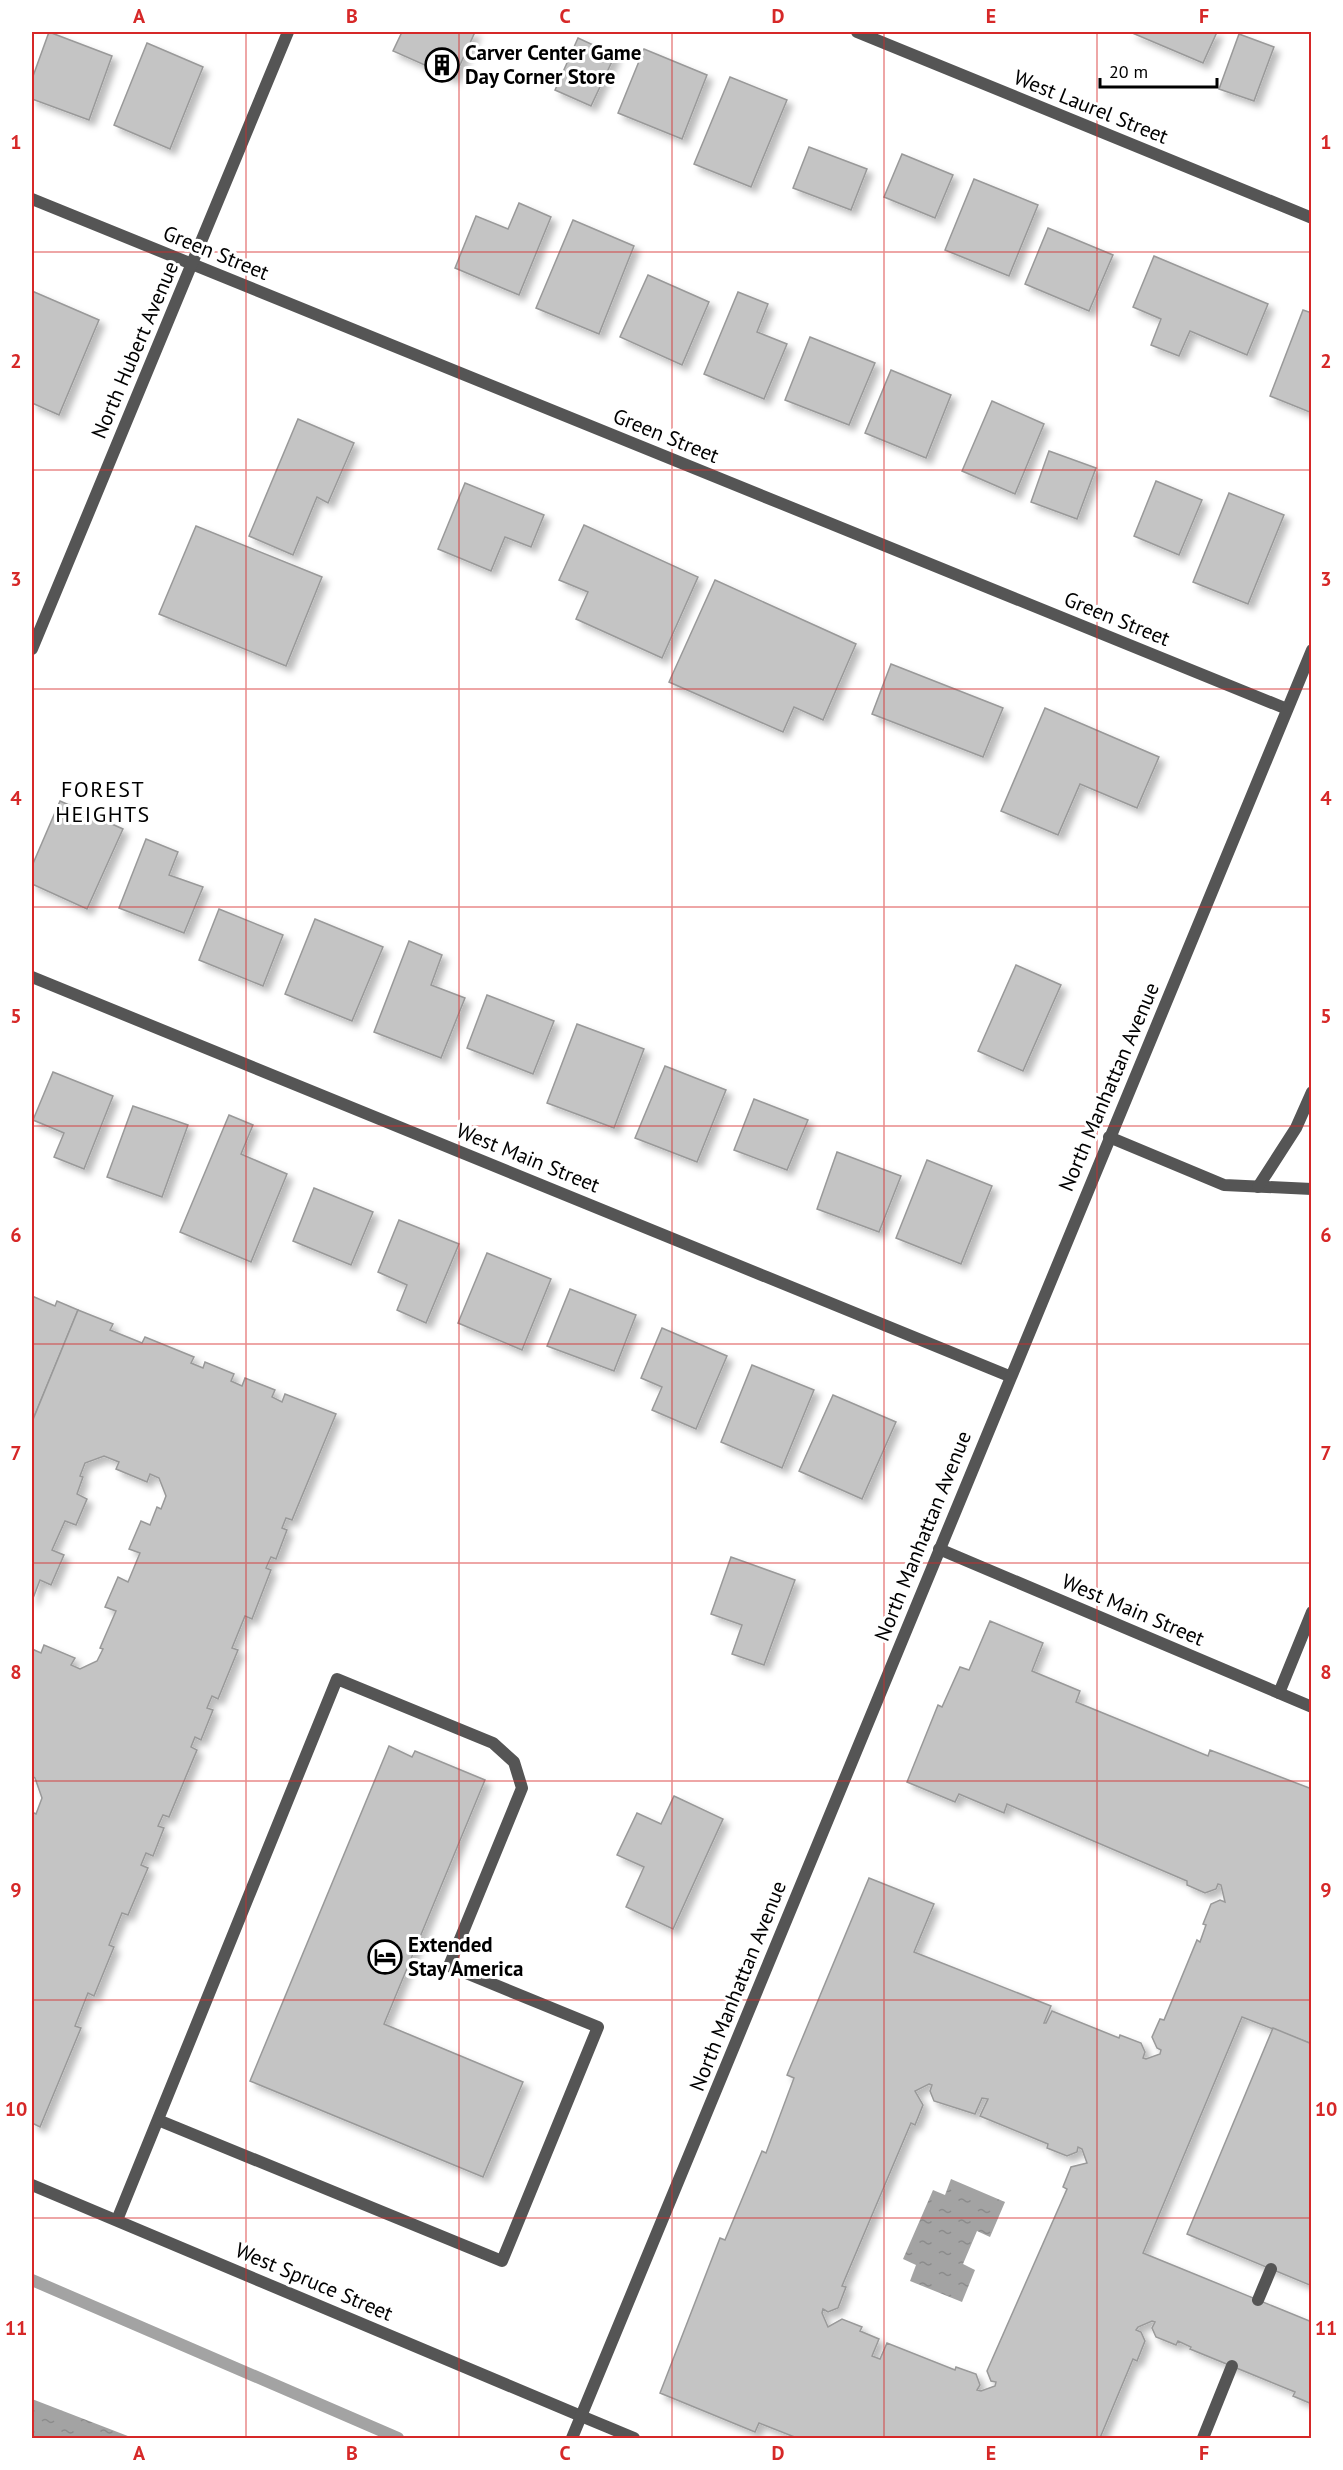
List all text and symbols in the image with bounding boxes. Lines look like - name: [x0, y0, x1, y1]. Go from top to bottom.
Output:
- text: A: [133, 3, 146, 29]
- text: B: [346, 3, 358, 29]
- text: C: [559, 3, 571, 29]
- text: D: [772, 3, 785, 29]
- text: E: [986, 3, 996, 29]
- text: F: [1199, 3, 1209, 29]
- place label: Carver Center Game Day Corner Store: [465, 39, 641, 90]
- building icon: Carver Center Game Day Corner Store: [424, 47, 460, 83]
- scale bar: [1100, 51, 1217, 89]
- text: 20 m: [1109, 60, 1148, 83]
- street label: West Laurel Street: [1010, 63, 1172, 150]
- text: 1: [10, 129, 22, 155]
- text: 1: [1320, 129, 1332, 155]
- street label: Green Street: [159, 219, 273, 286]
- street label: North Hubert Avenue: [85, 257, 184, 443]
- text: 2: [10, 348, 22, 374]
- text: 2: [1320, 348, 1332, 374]
- street label: Green Street: [609, 402, 723, 469]
- text: 3: [10, 566, 22, 592]
- text: 3: [1320, 566, 1332, 592]
- street label: Green Street: [1060, 585, 1174, 652]
- district label: FOREST HEIGHTS: [55, 775, 151, 828]
- text: 4: [10, 785, 22, 811]
- text: 4: [1320, 785, 1332, 811]
- street label: North Manhattan Avenue: [1052, 978, 1165, 1195]
- text: 5: [10, 1003, 22, 1029]
- text: 5: [1320, 1003, 1332, 1029]
- street label: West Main Street: [453, 1117, 604, 1199]
- text: 6: [10, 1222, 22, 1248]
- text: 6: [1320, 1222, 1332, 1248]
- street label: North Manhattan Avenue: [868, 1427, 977, 1645]
- text: 7: [10, 1440, 22, 1466]
- text: 7: [1320, 1440, 1332, 1466]
- street label: West Main Street: [1058, 1567, 1208, 1652]
- text: 8: [10, 1659, 22, 1685]
- text: 8: [1320, 1659, 1332, 1685]
- text: 9: [10, 1877, 22, 1903]
- street label: North Manhattan Avenue: [683, 1877, 792, 2095]
- text: 9: [1320, 1877, 1332, 1903]
- place label: Extended Stay America: [408, 1931, 523, 1982]
- hotel icon: Extended Stay America: [367, 1939, 403, 1975]
- text: 10: [5, 2096, 27, 2122]
- text: 10: [1315, 2096, 1337, 2122]
- street label: West Spruce Street: [231, 2236, 397, 2327]
- text: 11: [5, 2315, 27, 2341]
- text: 11: [1315, 2315, 1337, 2341]
- text: A: [133, 2440, 146, 2466]
- text: B: [346, 2440, 358, 2466]
- text: C: [559, 2440, 571, 2466]
- text: D: [772, 2440, 785, 2466]
- text: E: [986, 2440, 996, 2466]
- text: F: [1199, 2440, 1209, 2466]

